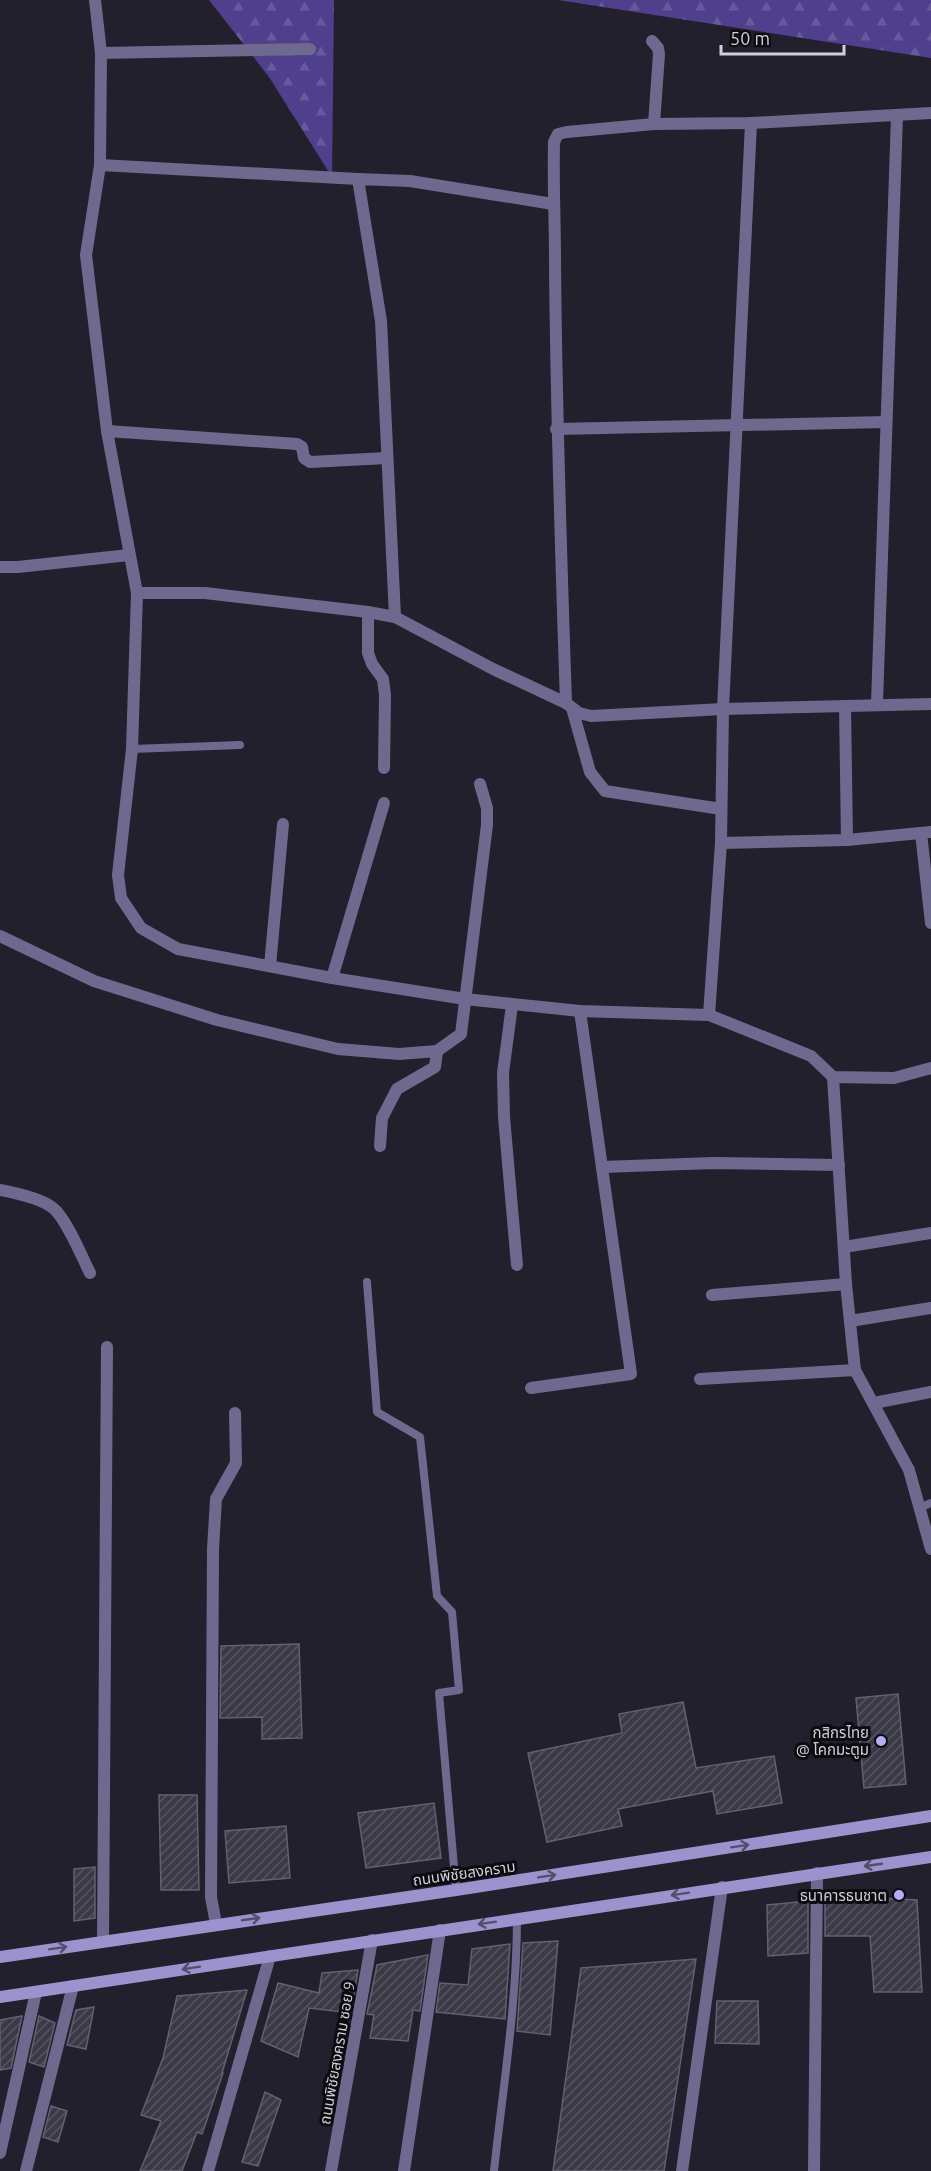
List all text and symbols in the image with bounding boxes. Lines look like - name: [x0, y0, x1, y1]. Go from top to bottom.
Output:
- scale bar: [721, 18, 844, 56]
- text: 50 m: [730, 28, 770, 48]
- place label: กสิกรไทย @ โคกมะตูม: [796, 1724, 869, 1759]
- marker: กสิกรไทย @ โคกมะตูม: [874, 1734, 888, 1748]
- one-way arrow: [730, 1840, 750, 1851]
- street label: ถนนพิชัยสงคราม: [412, 1857, 516, 1889]
- one-way arrow: [864, 1860, 883, 1871]
- one-way arrow: [537, 1870, 557, 1881]
- place label: ธนาคารธนชาต: [800, 1887, 887, 1904]
- one-way arrow: [671, 1888, 691, 1899]
- marker: ธนาคารธนชาต: [892, 1888, 906, 1902]
- one-way arrow: [240, 1913, 260, 1924]
- one-way arrow: [478, 1917, 498, 1928]
- one-way arrow: [47, 1943, 67, 1954]
- one-way arrow: [181, 1963, 201, 1974]
- street label: ถนนพิชัยสงคราม ซอย 9: [316, 1980, 358, 2126]

